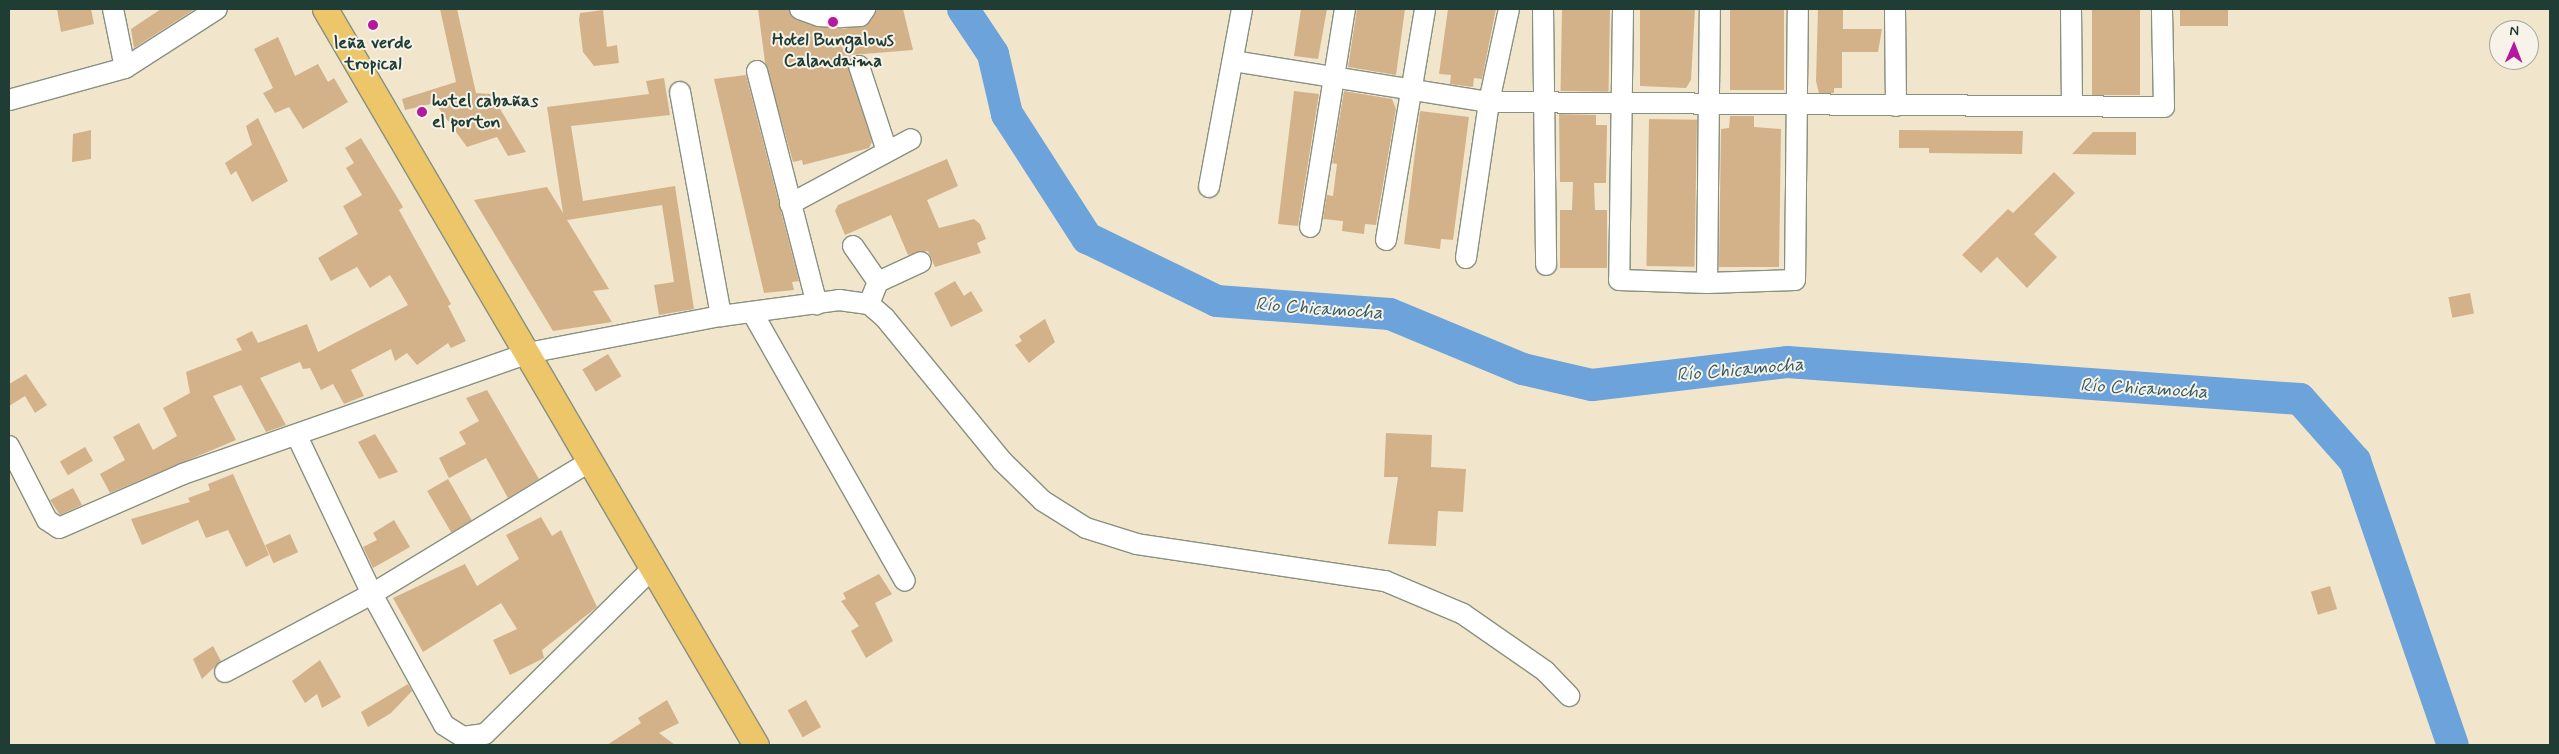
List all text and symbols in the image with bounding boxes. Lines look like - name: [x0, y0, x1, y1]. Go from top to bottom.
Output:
- marker: Hotel Bungalows Calandaima: [827, 16, 839, 28]
- marker: leña verde tropical: [367, 19, 379, 31]
- north arrow: [2489, 20, 2539, 70]
- text: N: [2509, 22, 2519, 40]
- place label: Hotel Bungalows Calandaima: [773, 30, 893, 72]
- place label: leña verde tropical: [334, 33, 412, 76]
- place label: hotel cabañas el porton: [432, 91, 539, 134]
- marker: hotel cabañas el porton: [416, 106, 428, 118]
- water label: Río Chicamocha: [1256, 293, 1382, 325]
- water label: Río Chicamocha: [1677, 353, 1803, 387]
- water label: Río Chicamocha: [2081, 374, 2207, 404]

